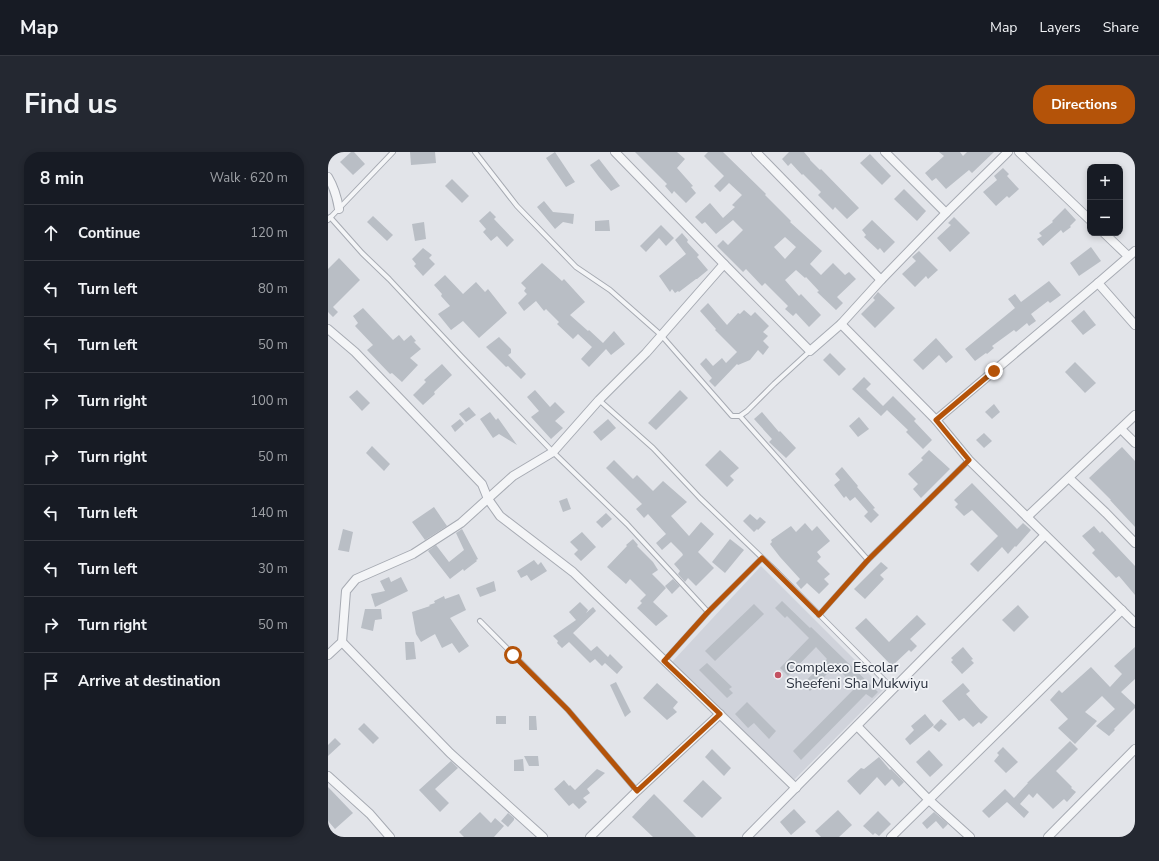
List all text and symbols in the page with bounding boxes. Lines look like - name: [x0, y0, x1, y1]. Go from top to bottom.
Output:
- text: Map: [20, 15, 58, 41]
- text: Map: [990, 18, 1017, 37]
- text: Layers: [1039, 18, 1081, 37]
- text: Share: [1103, 18, 1139, 37]
- text: Find us: [24, 85, 118, 123]
- button: Directions: [1033, 85, 1135, 124]
- map controls: [1087, 164, 1123, 236]
- button: +: [1087, 164, 1123, 200]
- text: 8 min: [40, 167, 84, 190]
- text: Walk · 620 m: [210, 169, 288, 187]
- button: −: [1087, 200, 1123, 236]
- icon: ahead: [40, 222, 62, 244]
- text: Continue: [78, 223, 140, 243]
- text: 120 m: [250, 224, 288, 242]
- icon: left: [40, 278, 62, 300]
- text: Turn left: [78, 279, 137, 299]
- text: 80 m: [258, 280, 288, 298]
- icon: left: [40, 334, 62, 356]
- text: Turn left: [78, 335, 137, 355]
- text: 50 m: [258, 336, 288, 354]
- route end: [985, 362, 1003, 380]
- icon: right: [40, 390, 62, 412]
- text: Turn right: [78, 391, 147, 411]
- text: 100 m: [250, 392, 288, 410]
- icon: right: [40, 446, 62, 468]
- text: Turn right: [78, 447, 147, 467]
- text: 50 m: [258, 448, 288, 466]
- icon: left: [40, 502, 62, 524]
- text: Turn left: [78, 503, 137, 523]
- text: 140 m: [250, 504, 288, 522]
- icon: left: [40, 558, 62, 580]
- text: Turn left: [78, 559, 137, 579]
- text: 30 m: [258, 560, 288, 578]
- icon: right: [40, 614, 62, 636]
- text: Turn right: [78, 615, 147, 635]
- text: 50 m: [258, 616, 288, 634]
- route start: [504, 646, 522, 664]
- place label: Complexo Escolar Sheefeni Sha Mukwiyu: [786, 658, 928, 693]
- icon: arrive: [40, 670, 62, 692]
- marker: Complexo Escolar Sheefeni Sha Mukwiyu: [773, 670, 783, 680]
- text: Arrive at destination: [78, 671, 221, 691]

